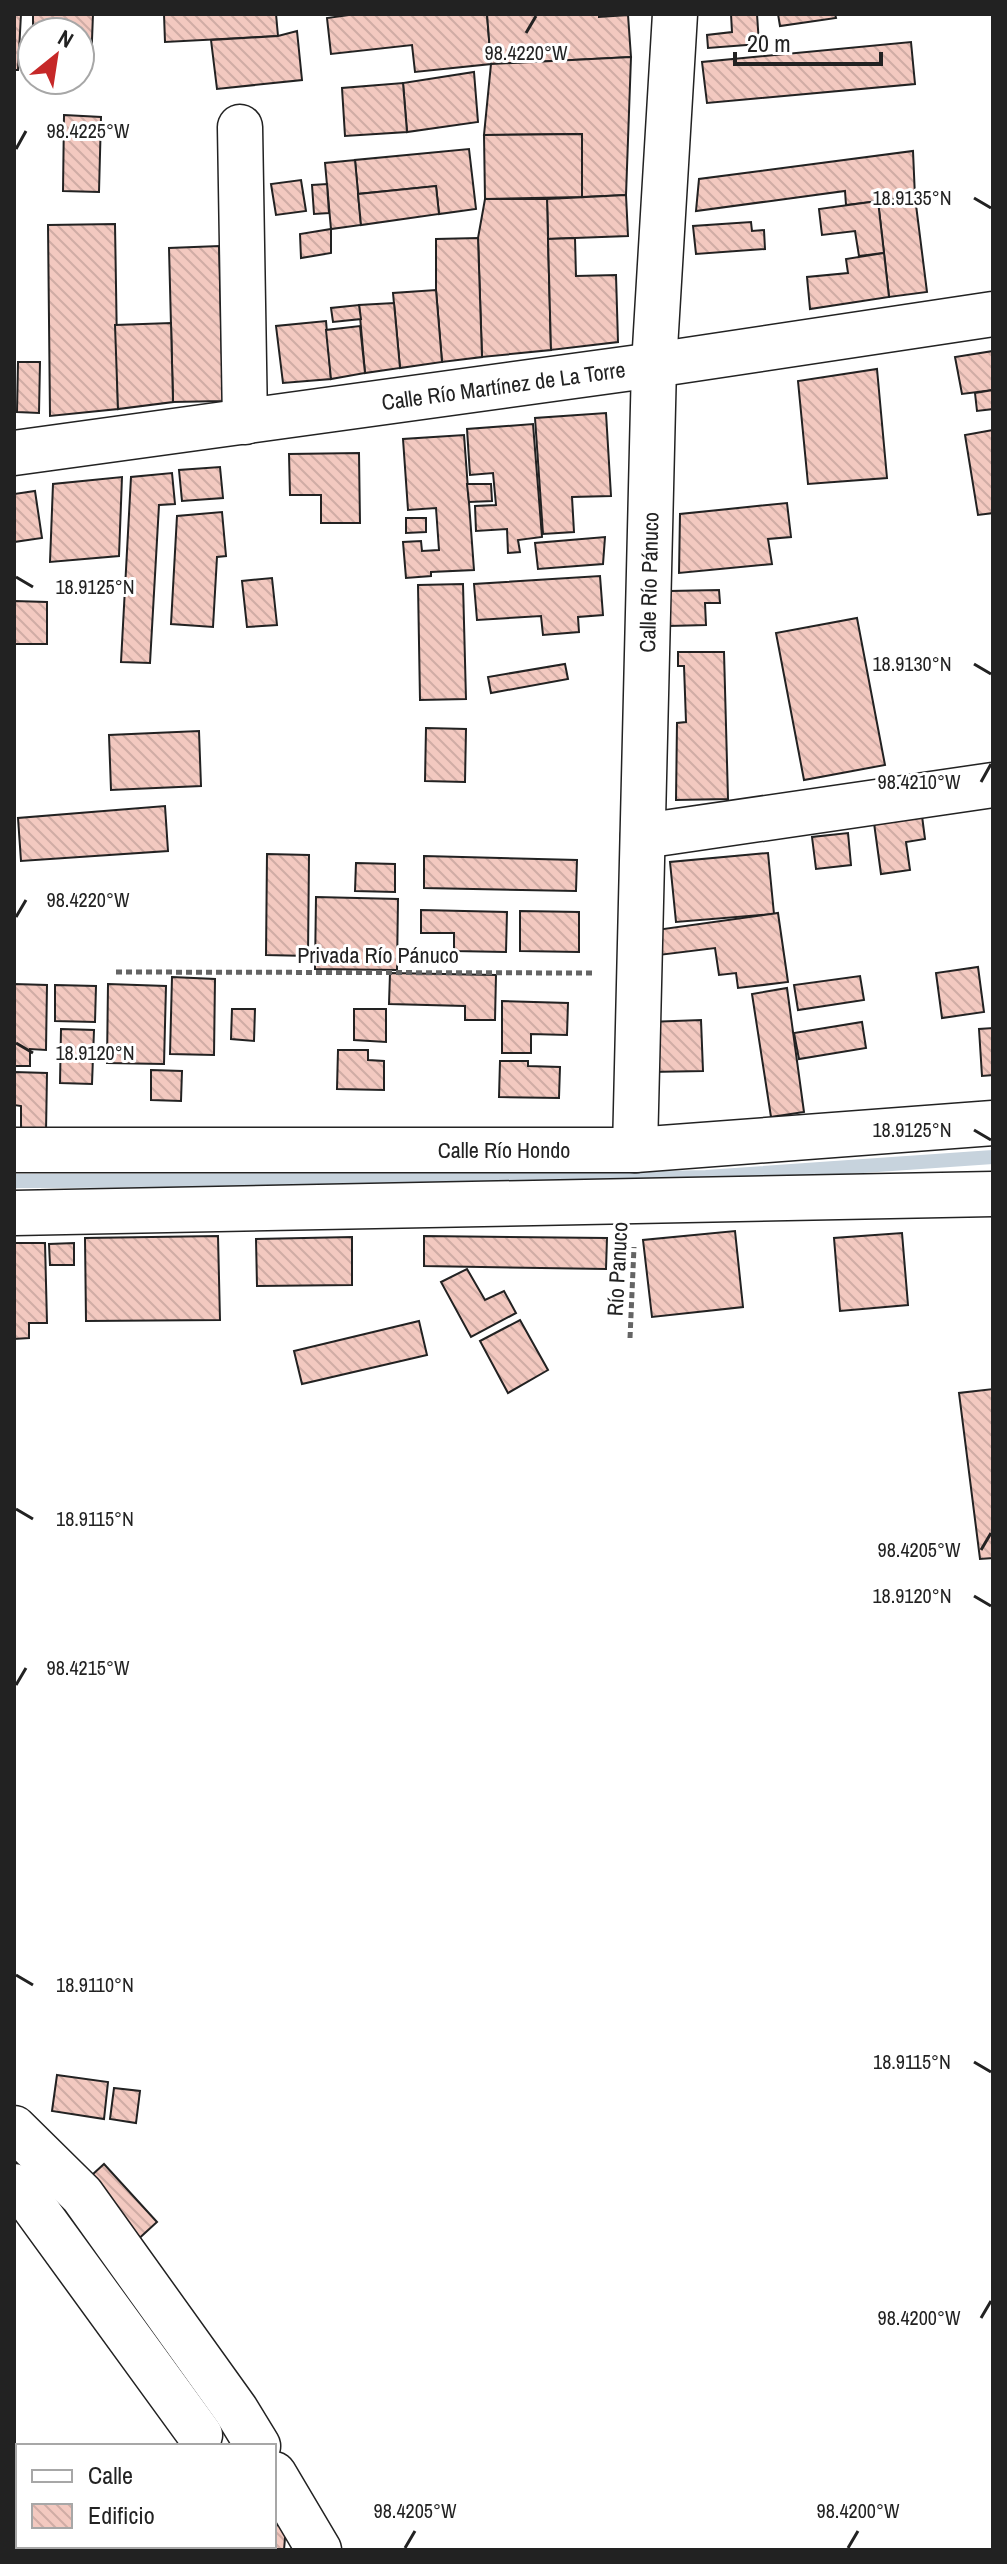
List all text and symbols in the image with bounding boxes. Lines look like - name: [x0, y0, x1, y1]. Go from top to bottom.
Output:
- north arrow: [16, 16, 96, 96]
- scale bar: [735, 16, 881, 66]
- text: N: [53, 22, 79, 55]
- text: 20 m: [747, 27, 791, 59]
- text: 98.4220°W: [485, 39, 568, 66]
- text: 98.4225°W: [47, 117, 130, 144]
- text: 18.9135°N: [872, 184, 952, 211]
- street label: Calle Río Martínez de La Torre: [380, 354, 627, 417]
- street label: Calle Río Pánuco: [632, 512, 665, 653]
- text: 18.9125°N: [55, 573, 135, 600]
- text: 18.9130°N: [872, 650, 952, 677]
- text: 98.4210°W: [878, 768, 961, 795]
- text: 98.4220°W: [47, 886, 130, 913]
- street label: Privada Río Pánuco: [297, 940, 459, 970]
- text: 18.9120°N: [55, 1039, 135, 1066]
- text: 18.9125°N: [872, 1116, 952, 1143]
- street label: Calle Río Hondo: [438, 1135, 570, 1165]
- street label: Río Panuco: [600, 1221, 634, 1317]
- text: 18.9115°N: [56, 1505, 134, 1532]
- text: 98.4205°W: [878, 1536, 961, 1563]
- text: 18.9120°N: [872, 1582, 952, 1609]
- text: 98.4215°W: [47, 1654, 130, 1681]
- text: 18.9110°N: [56, 1971, 134, 1998]
- text: 18.9115°N: [873, 2048, 951, 2075]
- text: 98.4200°W: [878, 2304, 961, 2331]
- legend: [16, 2444, 276, 2548]
- text: Calle: [88, 2459, 133, 2491]
- text: 98.4205°W: [374, 2497, 457, 2524]
- text: 98.4200°W: [817, 2497, 900, 2524]
- text: Edificio: [88, 2499, 155, 2531]

